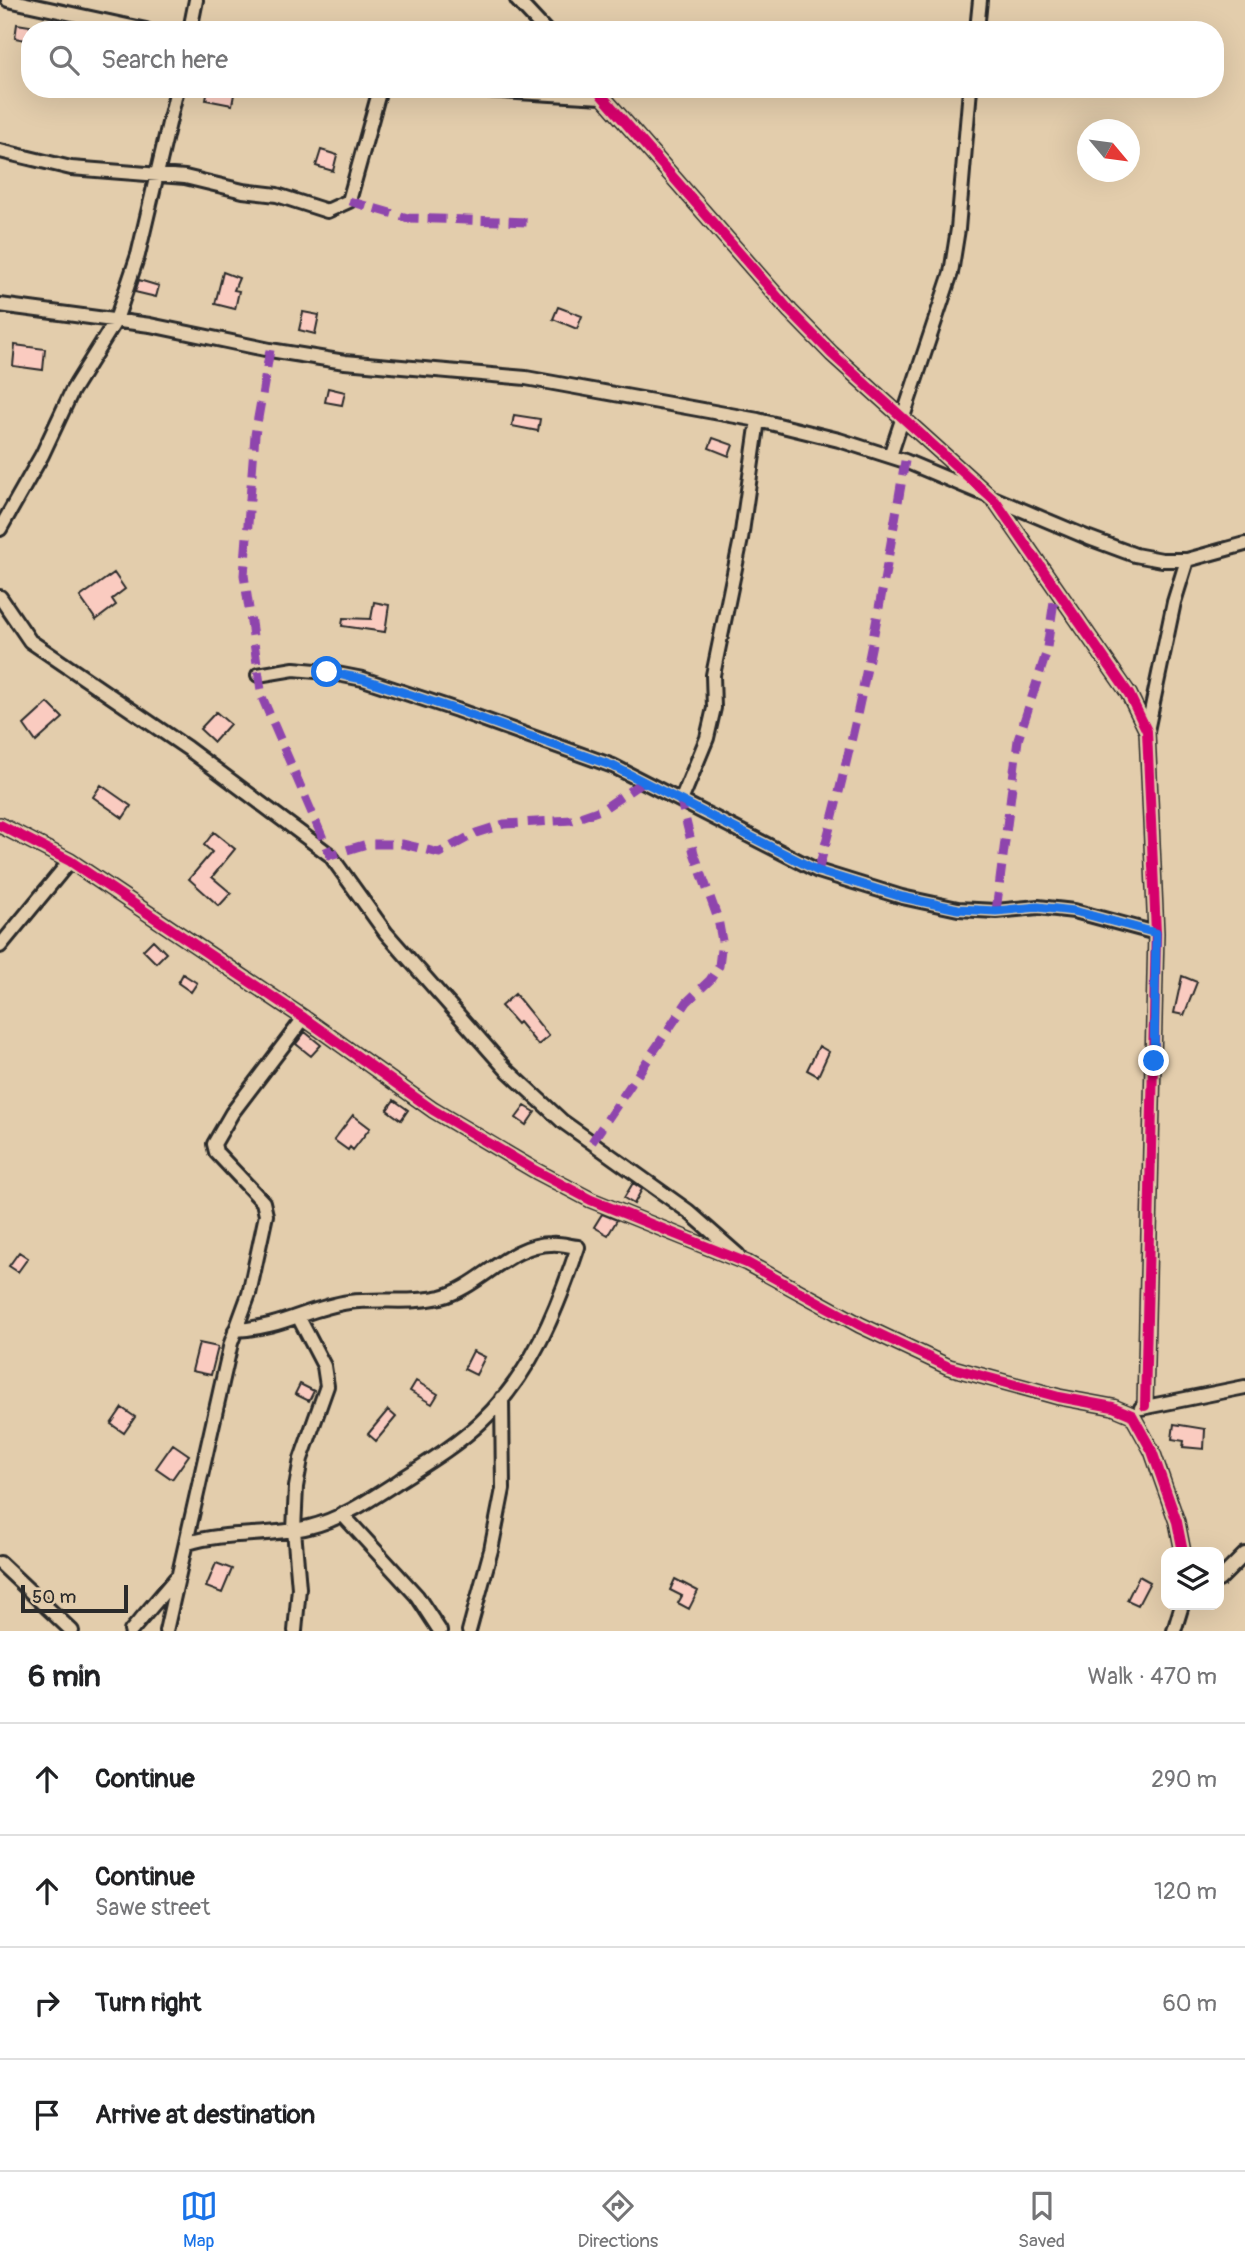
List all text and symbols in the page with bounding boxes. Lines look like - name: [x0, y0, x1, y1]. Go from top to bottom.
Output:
- search box: [21, 21, 1224, 98]
- icon: search: [45, 41, 83, 79]
- text: Search here: [101, 44, 228, 76]
- north arrow: [1077, 119, 1140, 182]
- route start: [311, 656, 342, 687]
- route end: [1138, 1045, 1169, 1076]
- map controls: [1161, 1547, 1224, 1610]
- button: layers: [1161, 1547, 1224, 1610]
- scale bar: [21, 1582, 128, 1614]
- text: 50 m: [32, 1585, 76, 1609]
- text: 6 min: [28, 1658, 101, 1695]
- text: Walk · 470 m: [1088, 1662, 1217, 1691]
- icon: ahead: [28, 1760, 66, 1798]
- text: Continue: [95, 1763, 195, 1795]
- text: 290 m: [1151, 1765, 1217, 1794]
- text: Continue: [95, 1861, 195, 1893]
- icon: ahead: [28, 1872, 66, 1910]
- text: 120 m: [1154, 1877, 1217, 1906]
- text: Sawe street: [95, 1893, 210, 1922]
- icon: right: [28, 1984, 66, 2022]
- text: Turn right: [95, 1987, 201, 2019]
- text: 60 m: [1162, 1989, 1217, 2018]
- icon: arrive: [28, 2096, 66, 2134]
- text: Arrive at destination: [95, 2099, 315, 2131]
- tab: Map: [180, 2187, 218, 2253]
- tab: Directions: [578, 2187, 658, 2253]
- tab: Saved: [1018, 2187, 1065, 2253]

